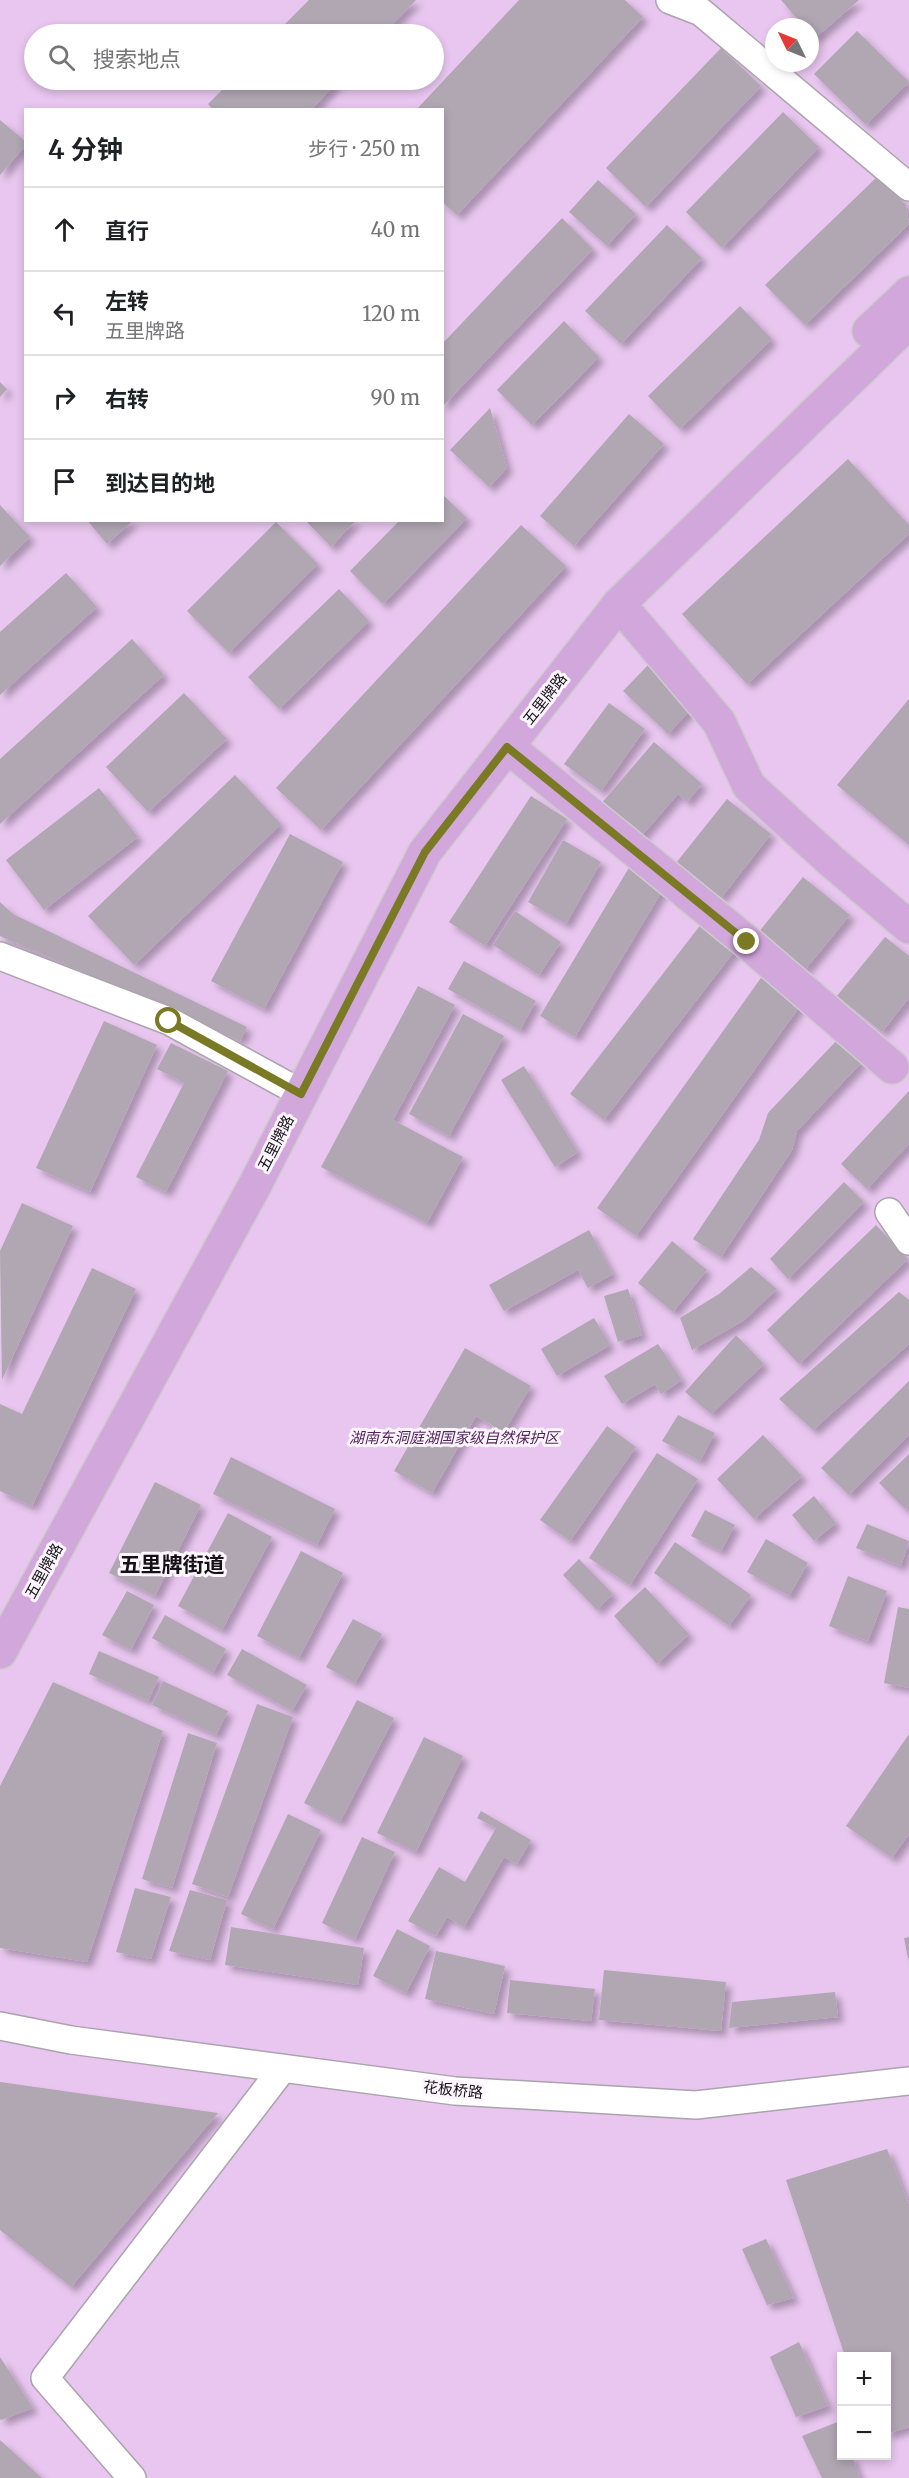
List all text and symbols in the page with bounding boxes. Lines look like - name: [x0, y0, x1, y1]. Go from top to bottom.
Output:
- north arrow: [765, 18, 819, 72]
- search box: [24, 24, 444, 90]
- icon: search: [45, 41, 78, 74]
- text: 搜索地点: [93, 45, 181, 73]
- text: 4 分钟: [48, 133, 123, 166]
- text: 步行 · 250 m: [308, 136, 420, 161]
- icon: ahead: [48, 213, 81, 246]
- text: 直行: [105, 217, 149, 245]
- text: 40 m: [370, 217, 420, 242]
- text: 左转: [105, 287, 149, 315]
- icon: left: [48, 297, 81, 330]
- text: 120 m: [362, 301, 420, 326]
- text: 五里牌路: [105, 318, 185, 343]
- icon: right: [48, 381, 81, 414]
- text: 右转: [105, 385, 149, 413]
- text: 90 m: [370, 385, 420, 410]
- icon: arrive: [48, 465, 81, 498]
- text: 到达目的地: [105, 469, 215, 497]
- street label: 五里牌路: [519, 669, 571, 728]
- route end: [733, 928, 759, 954]
- route start: [155, 1007, 181, 1033]
- street label: 五里牌路: [253, 1112, 298, 1174]
- park label: 湖南东洞庭湖国家级自然保护区: [349, 1428, 561, 1447]
- street label: 五里牌路: [21, 1540, 66, 1602]
- district label: 五里牌街道: [120, 1551, 225, 1578]
- street label: 花板桥路: [422, 2077, 484, 2102]
- map controls: [837, 2352, 891, 2460]
- button: +: [837, 2352, 891, 2406]
- button: −: [837, 2406, 891, 2460]

